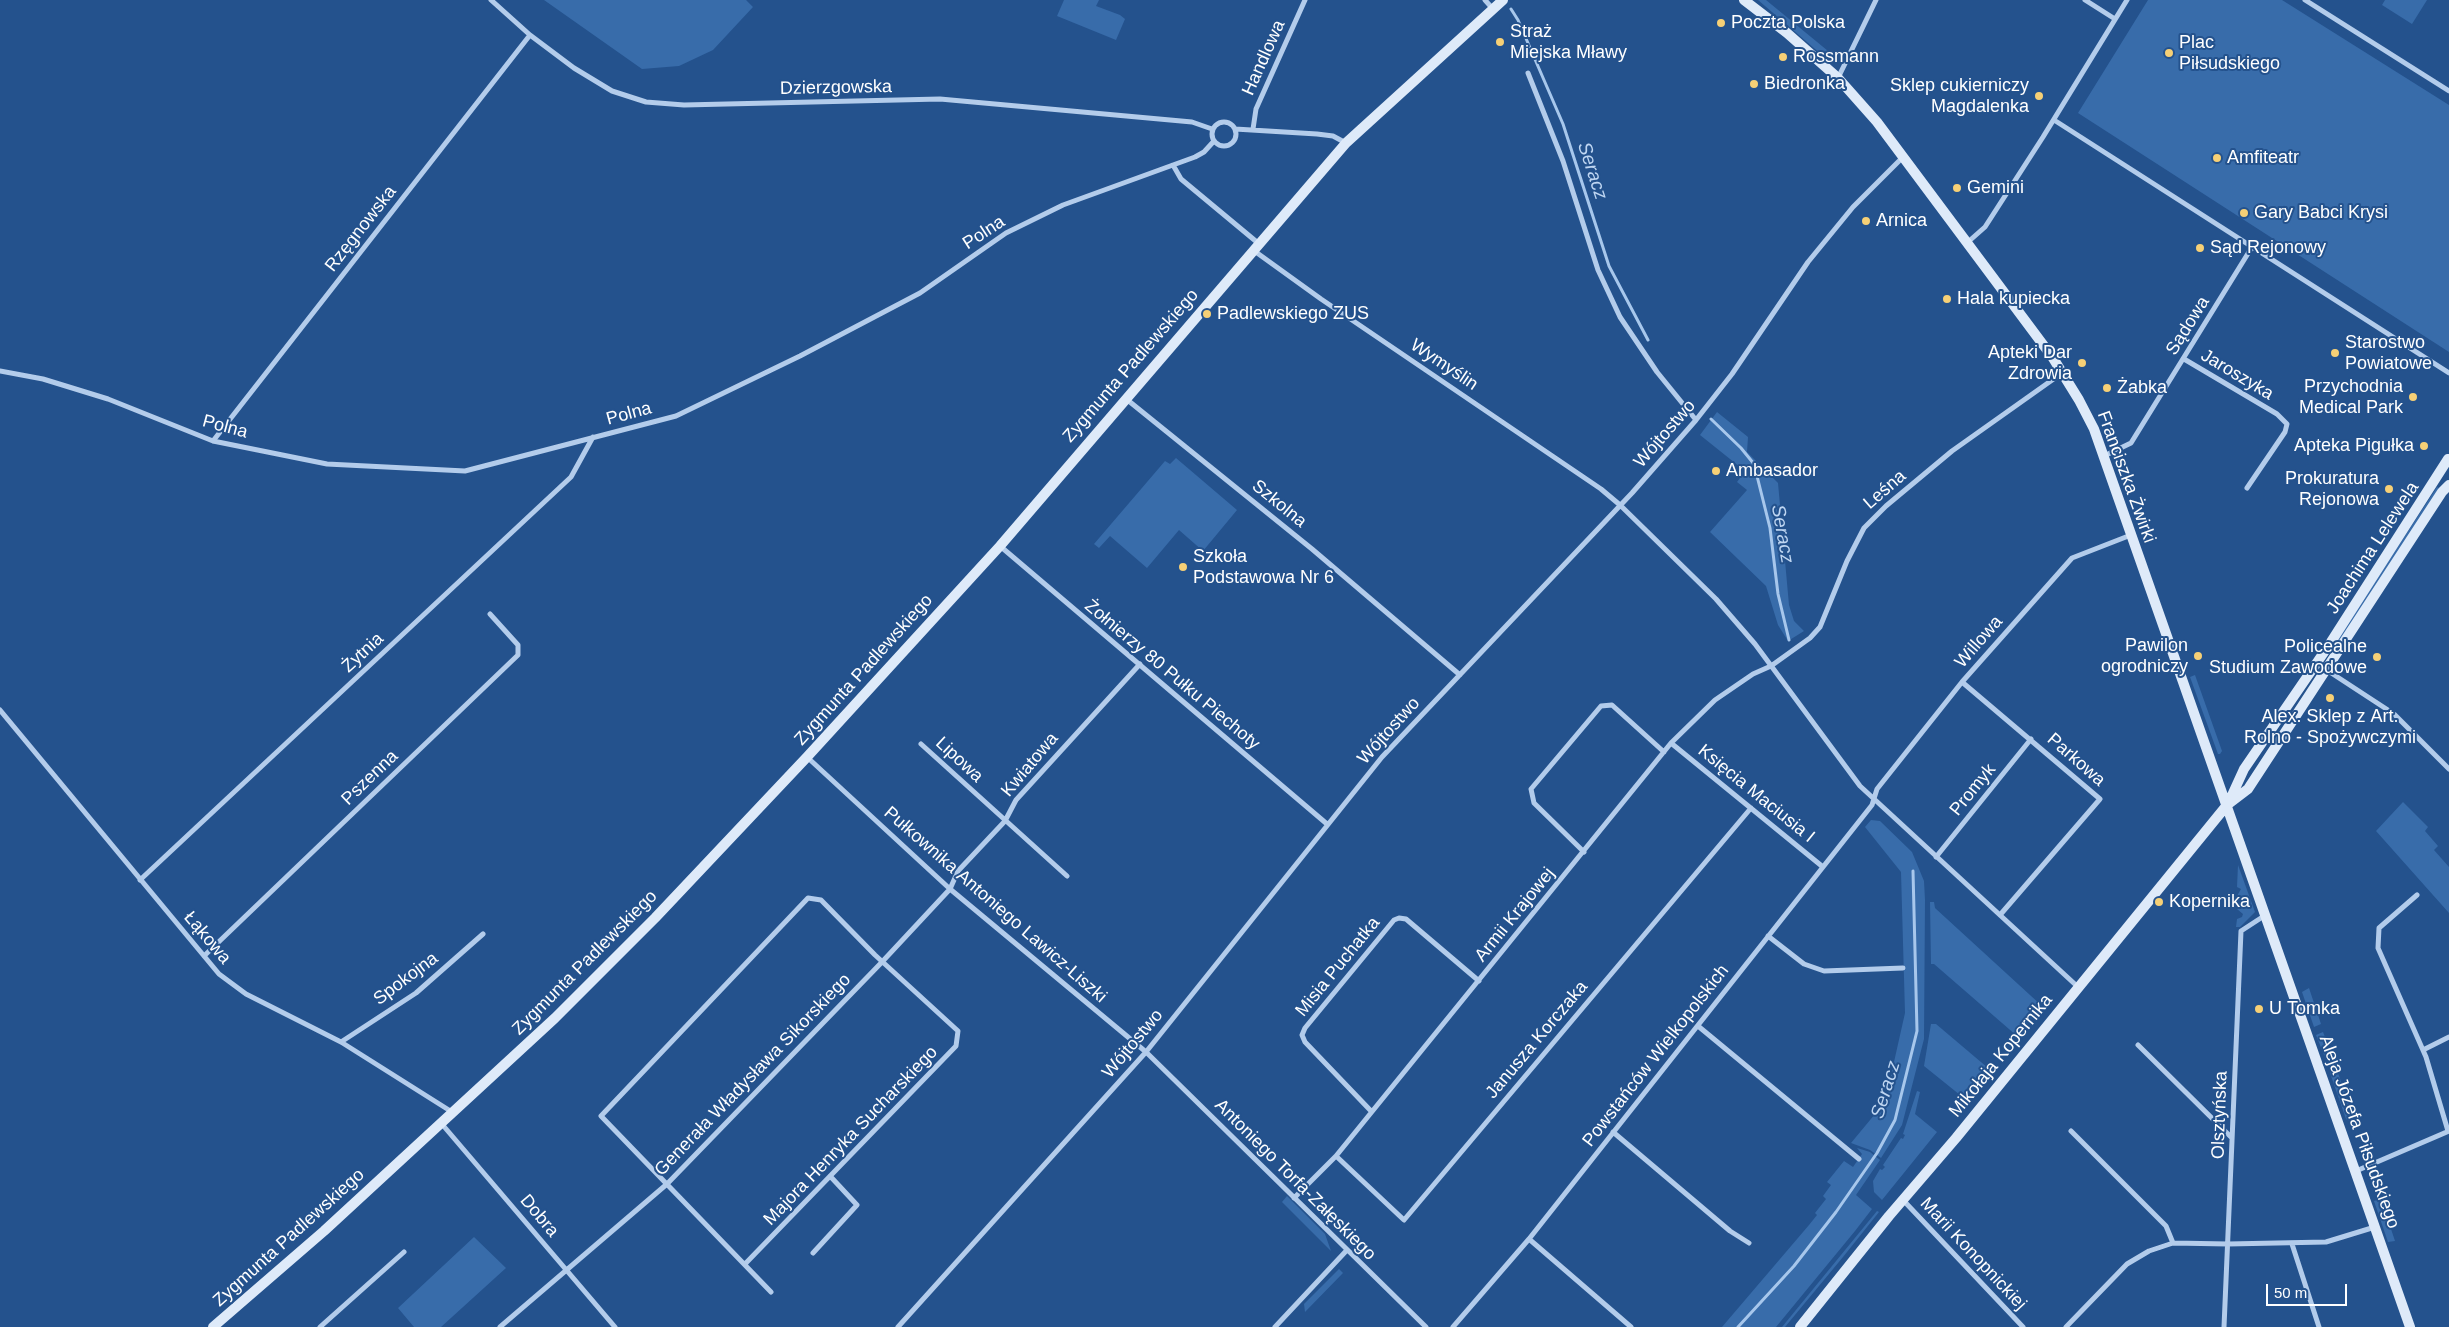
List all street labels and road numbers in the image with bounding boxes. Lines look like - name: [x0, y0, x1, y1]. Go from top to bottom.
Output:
- street label: Handlowa: [1238, 17, 1290, 99]
- street label: Dzierzgowska: [780, 76, 892, 100]
- street label: Rzęgnowska: [321, 182, 401, 276]
- street label: Polna: [959, 211, 1009, 255]
- street label: Zygmunta Padlewskiego: [1059, 285, 1203, 447]
- street label: Sądowa: [2162, 293, 2214, 359]
- street label: Wymyślin: [1406, 335, 1482, 395]
- street label: Jaroszyka: [2197, 345, 2277, 405]
- street label: Wójtostwo: [1630, 396, 1700, 472]
- street label: Polna: [604, 398, 654, 430]
- street label: Franciszka Żwirki: [2092, 408, 2160, 546]
- street label: Polna: [200, 411, 250, 443]
- street label: Leśna: [1859, 466, 1911, 514]
- street label: Szkolna: [1247, 475, 1311, 533]
- street label: Joachima Lelewela: [2322, 478, 2424, 618]
- street label: Zygmunta Padlewskiego: [790, 590, 938, 750]
- street label: Żołnierzy 80 Pułku Piechoty: [1080, 595, 1264, 755]
- street label: Willowa: [1951, 612, 2007, 672]
- street label: Żytnia: [338, 628, 388, 678]
- street label: Wójtostwo: [1353, 693, 1425, 769]
- street label: Kwiatowa: [997, 729, 1063, 801]
- street label: Parkowa: [2042, 729, 2110, 791]
- street label: Lipowa: [931, 733, 987, 787]
- street label: Księcia Maciusia I: [1693, 740, 1819, 848]
- street label: Pszenna: [337, 746, 403, 810]
- street label: Promyk: [1945, 759, 2001, 821]
- street label: Pułkownika Antoniego Lawicz-Liszki: [879, 802, 1111, 1008]
- street label: Armii Krajowej: [1470, 864, 1560, 966]
- street label: Zygmunta Padlewskiego: [508, 886, 662, 1040]
- street label: Łąkowa: [179, 907, 235, 969]
- street label: Misia Puchatka: [1291, 913, 1385, 1021]
- street label: Spokojna: [370, 948, 442, 1010]
- street label: Powstańców Wielkopolskich: [1578, 961, 1734, 1151]
- street label: Generała Władysława Sikorskiego: [650, 969, 856, 1181]
- street label: Janusza Korczaka: [1481, 977, 1593, 1103]
- street label: Mikołaja Kopernika: [1945, 990, 2057, 1122]
- street label: Wójtostwo: [1098, 1005, 1168, 1083]
- street label: Aleja Józefa Piłsudskiego: [2314, 1032, 2404, 1232]
- street label: Majora Henryka Sucharskiego: [759, 1042, 943, 1230]
- street label: Olsztyńska: [2208, 1071, 2232, 1159]
- street label: Antoniego Torfa-Załęskiego: [1210, 1095, 1380, 1265]
- street label: Zygmunta Padlewskiego: [209, 1164, 369, 1312]
- street label: Dobra: [515, 1190, 563, 1242]
- street label: Marii Konopnickiej: [1915, 1193, 2031, 1315]

